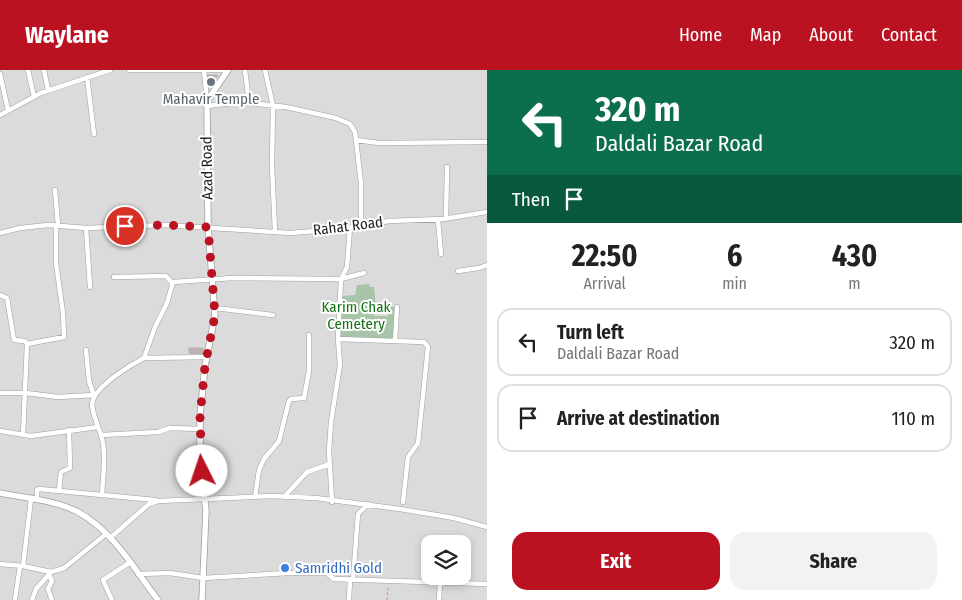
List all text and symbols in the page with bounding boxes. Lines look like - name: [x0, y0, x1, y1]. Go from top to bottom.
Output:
- text: Waylane: [25, 21, 109, 49]
- text: Home: [679, 24, 722, 46]
- text: Map: [750, 24, 781, 46]
- text: About: [809, 24, 853, 46]
- text: Contact: [881, 24, 937, 46]
- marker: Mahavir Temple: [205, 76, 217, 88]
- text: 320 m: [595, 88, 681, 130]
- place label: Mahavir Temple: [163, 90, 259, 108]
- icon: left: [512, 90, 577, 155]
- text: Daldali Bazar Road: [595, 130, 763, 157]
- street label: Azad Road: [197, 136, 217, 200]
- icon: arrive: [560, 185, 588, 213]
- text: Then: [512, 188, 550, 211]
- pin: [104, 205, 146, 247]
- icon: arrive: [111, 212, 139, 240]
- street label: Rahat Road: [312, 213, 384, 239]
- text: 22:50: [572, 238, 638, 274]
- text: 6: [727, 238, 742, 274]
- text: 430: [832, 238, 877, 274]
- text: Arrival: [583, 274, 626, 293]
- text: min: [722, 274, 747, 293]
- text: m: [848, 274, 861, 293]
- park label: Karim Chak Cemetery: [322, 298, 390, 333]
- text: Turn left: [557, 321, 624, 344]
- icon: left: [514, 328, 542, 356]
- text: 320 m: [889, 331, 935, 354]
- text: Daldali Bazar Road: [557, 344, 679, 363]
- icon: arrive: [514, 404, 542, 432]
- text: Arrive at destination: [557, 407, 720, 430]
- text: 110 m: [891, 407, 935, 430]
- position arrow: [175, 444, 227, 496]
- button: Exit: [512, 532, 720, 590]
- button: Share: [730, 532, 937, 590]
- map controls: [421, 535, 471, 585]
- button: layers: [421, 535, 471, 585]
- place label: Samridhi Gold: [295, 559, 382, 577]
- marker: Samridhi Gold: [279, 562, 291, 574]

